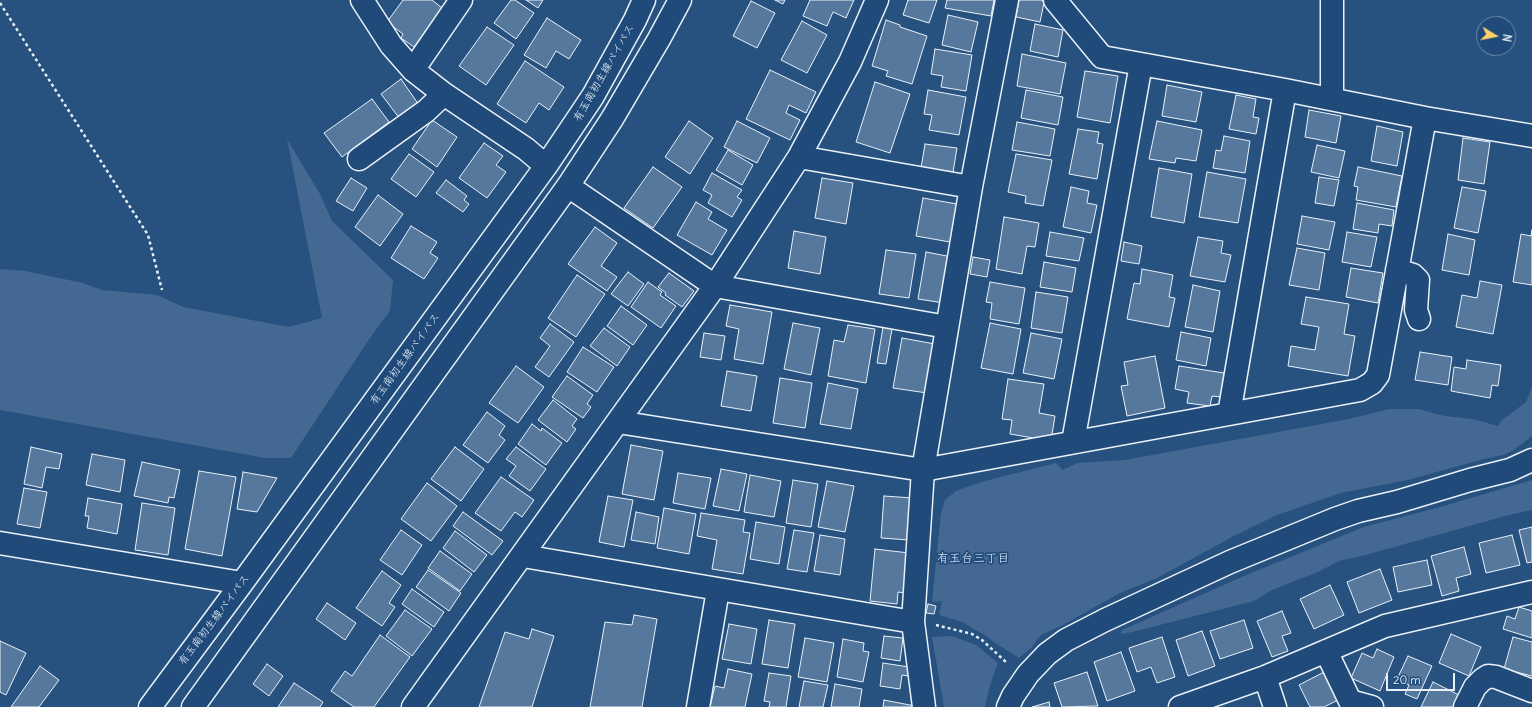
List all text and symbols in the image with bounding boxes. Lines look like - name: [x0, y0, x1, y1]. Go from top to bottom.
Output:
- north arrow: [1476, 16, 1516, 56]
- street label: 有玉南初生線バイパス: [571, 22, 637, 124]
- text: N: [1499, 33, 1514, 43]
- street label: 有玉南初生線バイパス: [367, 311, 443, 407]
- district label: 有玉台三丁目: [937, 552, 1009, 566]
- street label: 有玉南初生線バイパス: [176, 572, 252, 668]
- scale bar: [1388, 665, 1457, 691]
- text: 20 m: [1393, 672, 1421, 687]

